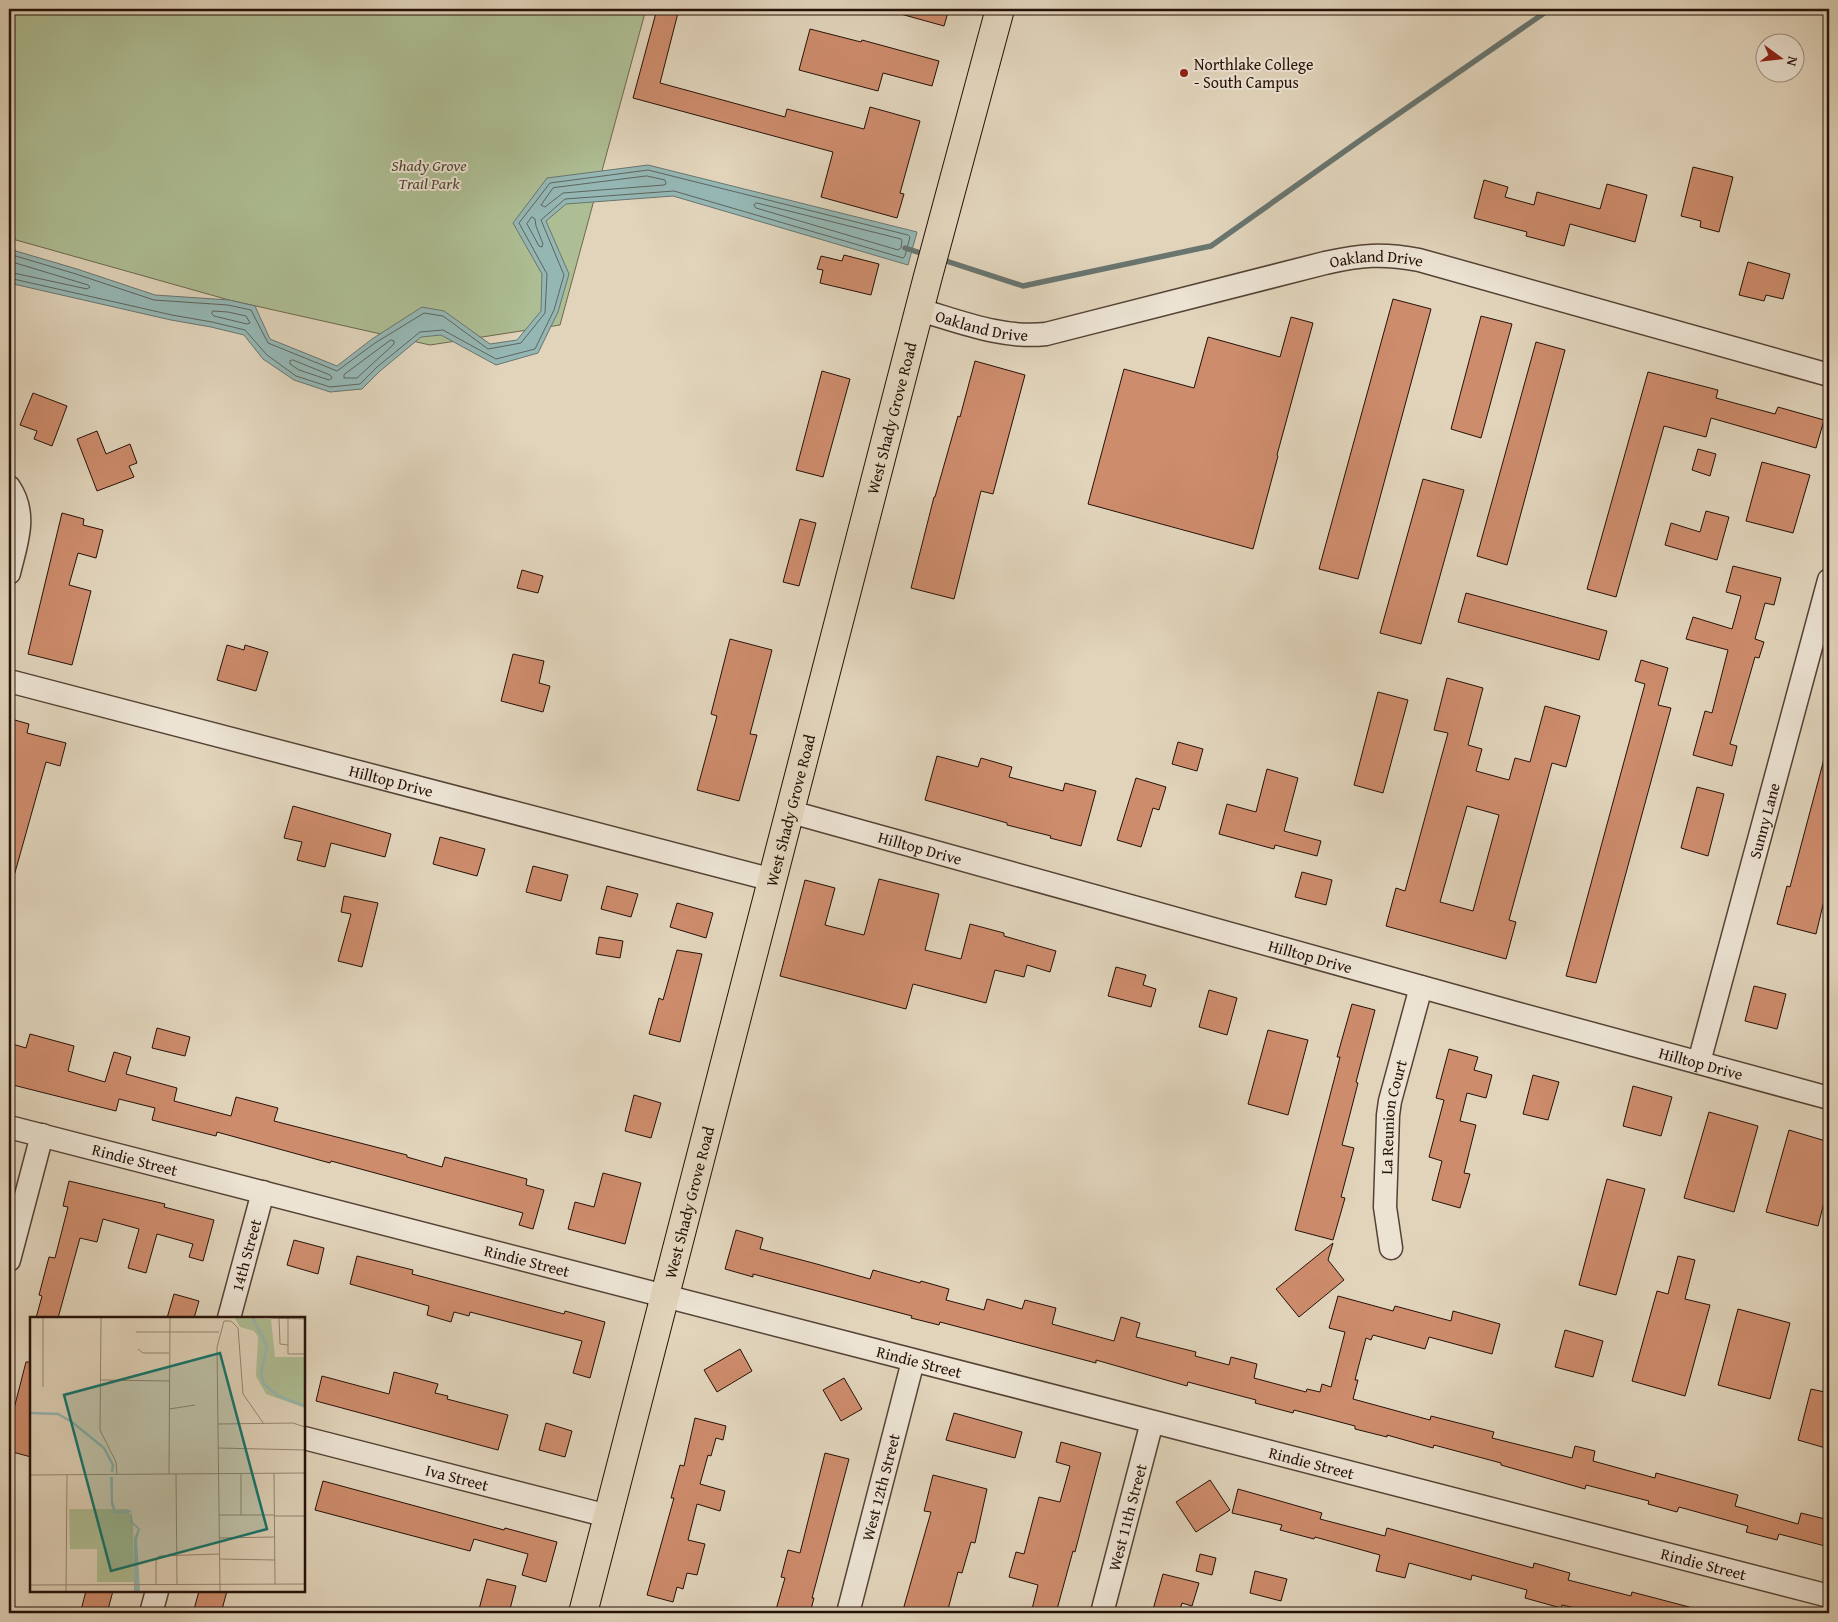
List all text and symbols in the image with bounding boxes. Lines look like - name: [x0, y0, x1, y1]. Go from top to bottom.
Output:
- north arrow: [1756, 32, 1806, 82]
- place label: Northlake College - South Campus: [1194, 52, 1314, 94]
- text: N: [1782, 54, 1803, 69]
- marker: Northlake College - South Campus: [1178, 67, 1190, 79]
- park label: Shady Grove Trail Park: [391, 153, 467, 195]
- street label: Oakland Drive: [1327, 244, 1426, 274]
- street label: Oakland Drive: [932, 303, 1028, 347]
- street label: West Shady Grove Road: [860, 339, 923, 497]
- street label: West Shady Grove Road: [759, 731, 821, 889]
- street label: Hilltop Drive: [347, 758, 436, 803]
- street label: Sunny Lane: [1742, 780, 1786, 861]
- street label: Hilltop Drive: [875, 825, 965, 871]
- street label: Hilltop Drive: [1266, 933, 1355, 979]
- street label: Hilltop Drive: [1656, 1040, 1746, 1086]
- street label: La Reunion Court: [1374, 1057, 1413, 1175]
- street label: West Shady Grove Road: [658, 1123, 720, 1281]
- street label: Rindie Street: [90, 1137, 180, 1182]
- street label: 14th Street: [225, 1216, 267, 1294]
- street label: Rindie Street: [482, 1238, 573, 1283]
- inset map: [30, 1317, 305, 1592]
- street label: Rindie Street: [874, 1339, 965, 1384]
- street label: West 12th Street: [855, 1430, 906, 1543]
- street label: Rindie Street: [1266, 1440, 1357, 1485]
- street label: Iva Street: [423, 1458, 491, 1497]
- street label: West 11th Street: [1102, 1461, 1153, 1574]
- street label: Rindie Street: [1658, 1541, 1749, 1586]

